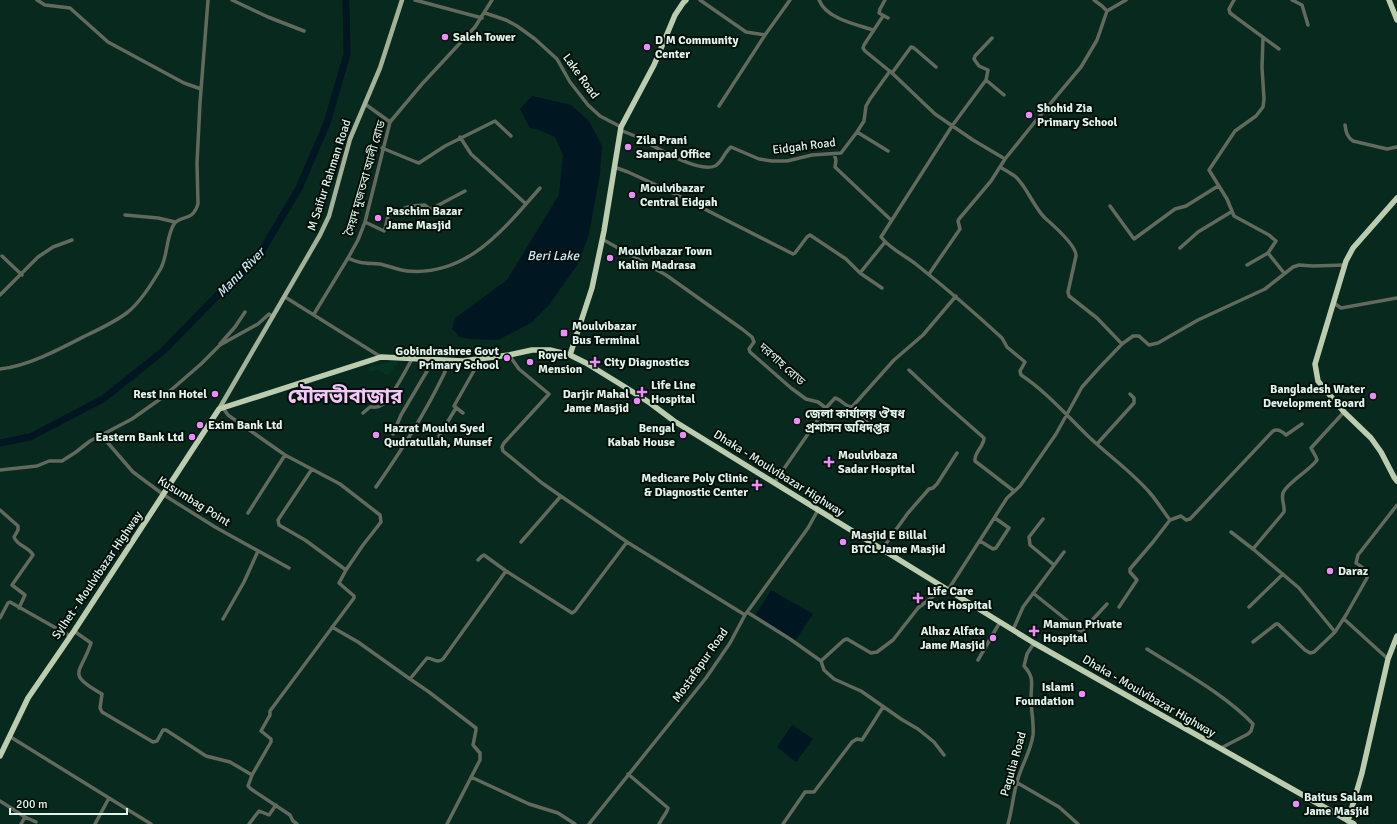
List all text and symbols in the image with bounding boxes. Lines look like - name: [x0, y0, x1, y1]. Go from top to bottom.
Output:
- place label: Saleh Tower: [453, 30, 516, 45]
- marker: Saleh Tower: [440, 32, 450, 42]
- place label: D M Community Center: [655, 33, 738, 62]
- marker: D M Community Center: [642, 42, 652, 52]
- street label: Lake Road: [559, 51, 602, 102]
- place label: Shohid Zia Primary School: [1037, 101, 1118, 130]
- marker: Shohid Zia Primary School: [1024, 110, 1034, 120]
- street label: M Saifur Rahman Road: [304, 118, 355, 233]
- street label: সৈয়দ মুজতবা আলী রোড: [341, 118, 389, 239]
- place label: Zila Prani Sampad Office: [636, 133, 711, 162]
- street label: Eidgah Road: [772, 135, 837, 158]
- marker: Zila Prani Sampad Office: [623, 142, 633, 152]
- place label: Moulvibazar Central Eidgah: [640, 181, 718, 210]
- marker: Moulvibazar Central Eidgah: [627, 190, 637, 200]
- place label: Paschim Bazar Jame Masjid: [386, 204, 463, 233]
- marker: Paschim Bazar Jame Masjid: [373, 213, 383, 223]
- water label: Manu River: [213, 243, 270, 301]
- place label: Moulvibazar Town Kalim Madrasa: [618, 244, 713, 273]
- water label: Beri Lake: [527, 248, 580, 264]
- marker: Moulvibazar Town Kalim Madrasa: [605, 253, 615, 263]
- place label: Moulvibazar Bus Terminal: [572, 319, 640, 348]
- marker: Moulvibazar Bus Terminal: [559, 328, 569, 338]
- street label: দরগাহ রোড: [755, 339, 808, 389]
- place label: Gobindrashree Govt Primary School: [395, 344, 500, 373]
- place label: Royel Mension: [538, 348, 583, 377]
- marker: Gobindrashree Govt Primary School: [502, 353, 512, 363]
- place label: City Diagnostics: [604, 355, 690, 370]
- marker: City Diagnostics: [589, 356, 601, 368]
- marker: Royel Mension: [525, 357, 535, 367]
- place label: Life Line Hospital: [651, 378, 696, 407]
- place label: Bangladesh Water Development Board: [1263, 382, 1366, 411]
- district label: মৌলভীবাজার: [288, 384, 403, 409]
- marker: Life Line Hospital: [636, 386, 648, 398]
- place label: Rest Inn Hotel: [133, 387, 207, 402]
- place label: Darjir Mahal Jame Masjid: [563, 387, 630, 416]
- marker: Rest Inn Hotel: [210, 389, 220, 399]
- marker: Bangladesh Water Development Board: [1368, 391, 1378, 401]
- marker: Darjir Mahal Jame Masjid: [632, 396, 642, 406]
- place label: জেলা কার্যালয় ঔষধ প্রশাসন অধিদপ্তর: [805, 406, 905, 436]
- marker: জেলা কার্যালয় ঔষধ প্রশাসন অধিদপ্তর: [792, 416, 802, 426]
- place label: Exim Bank Ltd: [208, 418, 283, 433]
- marker: Exim Bank Ltd: [195, 420, 205, 430]
- place label: Hazrat Moulvi Syed Qudratullah, Munsef: [384, 421, 493, 450]
- place label: Bengal Kabab House: [607, 421, 675, 450]
- street label: Dhaka - Moulvibazar Highway: [711, 427, 847, 520]
- place label: Eastern Bank Ltd: [96, 430, 185, 445]
- marker: Hazrat Moulvi Syed Qudratullah, Munsef: [371, 430, 381, 440]
- marker: Bengal Kabab House: [678, 430, 688, 440]
- marker: Eastern Bank Ltd: [187, 432, 197, 442]
- place label: Moulvibaza Sadar Hospital: [838, 448, 915, 477]
- marker: Moulvibaza Sadar Hospital: [823, 456, 835, 468]
- place label: Medicare Poly Clinic & Diagnostic Center: [641, 471, 748, 500]
- street label: Kusumbag Point: [155, 473, 233, 530]
- marker: Medicare Poly Clinic & Diagnostic Center: [751, 479, 763, 491]
- street label: Sylhet - Moulvibazar Highway: [49, 508, 146, 642]
- place label: Masjid E Billal BTCL Jame Masjid: [851, 528, 946, 557]
- marker: Masjid E Billal BTCL Jame Masjid: [838, 537, 848, 547]
- place label: Daraz: [1338, 564, 1369, 579]
- marker: Daraz: [1325, 566, 1335, 576]
- place label: Life Care Pvt Hospital: [927, 584, 992, 613]
- marker: Life Care Pvt Hospital: [912, 592, 924, 604]
- place label: Mamun Private Hospital: [1043, 617, 1122, 646]
- place label: Alhaz Alfata Jame Masjid: [920, 624, 986, 653]
- street label: Mostafapur Road: [669, 625, 732, 705]
- marker: Mamun Private Hospital: [1028, 625, 1040, 637]
- marker: Alhaz Alfata Jame Masjid: [988, 633, 998, 643]
- street label: Dhaka - Moulvibazar Highway: [1079, 652, 1218, 741]
- place label: Islami Foundation: [1015, 680, 1074, 709]
- marker: Islami Foundation: [1077, 689, 1087, 699]
- street label: Pagulia Road: [997, 730, 1030, 798]
- scale bar: [10, 790, 127, 816]
- place label: Baitus Salam Jame Masjid: [1304, 790, 1373, 819]
- text: 200 m: [16, 797, 48, 812]
- marker: Baitus Salam Jame Masjid: [1291, 799, 1301, 809]

